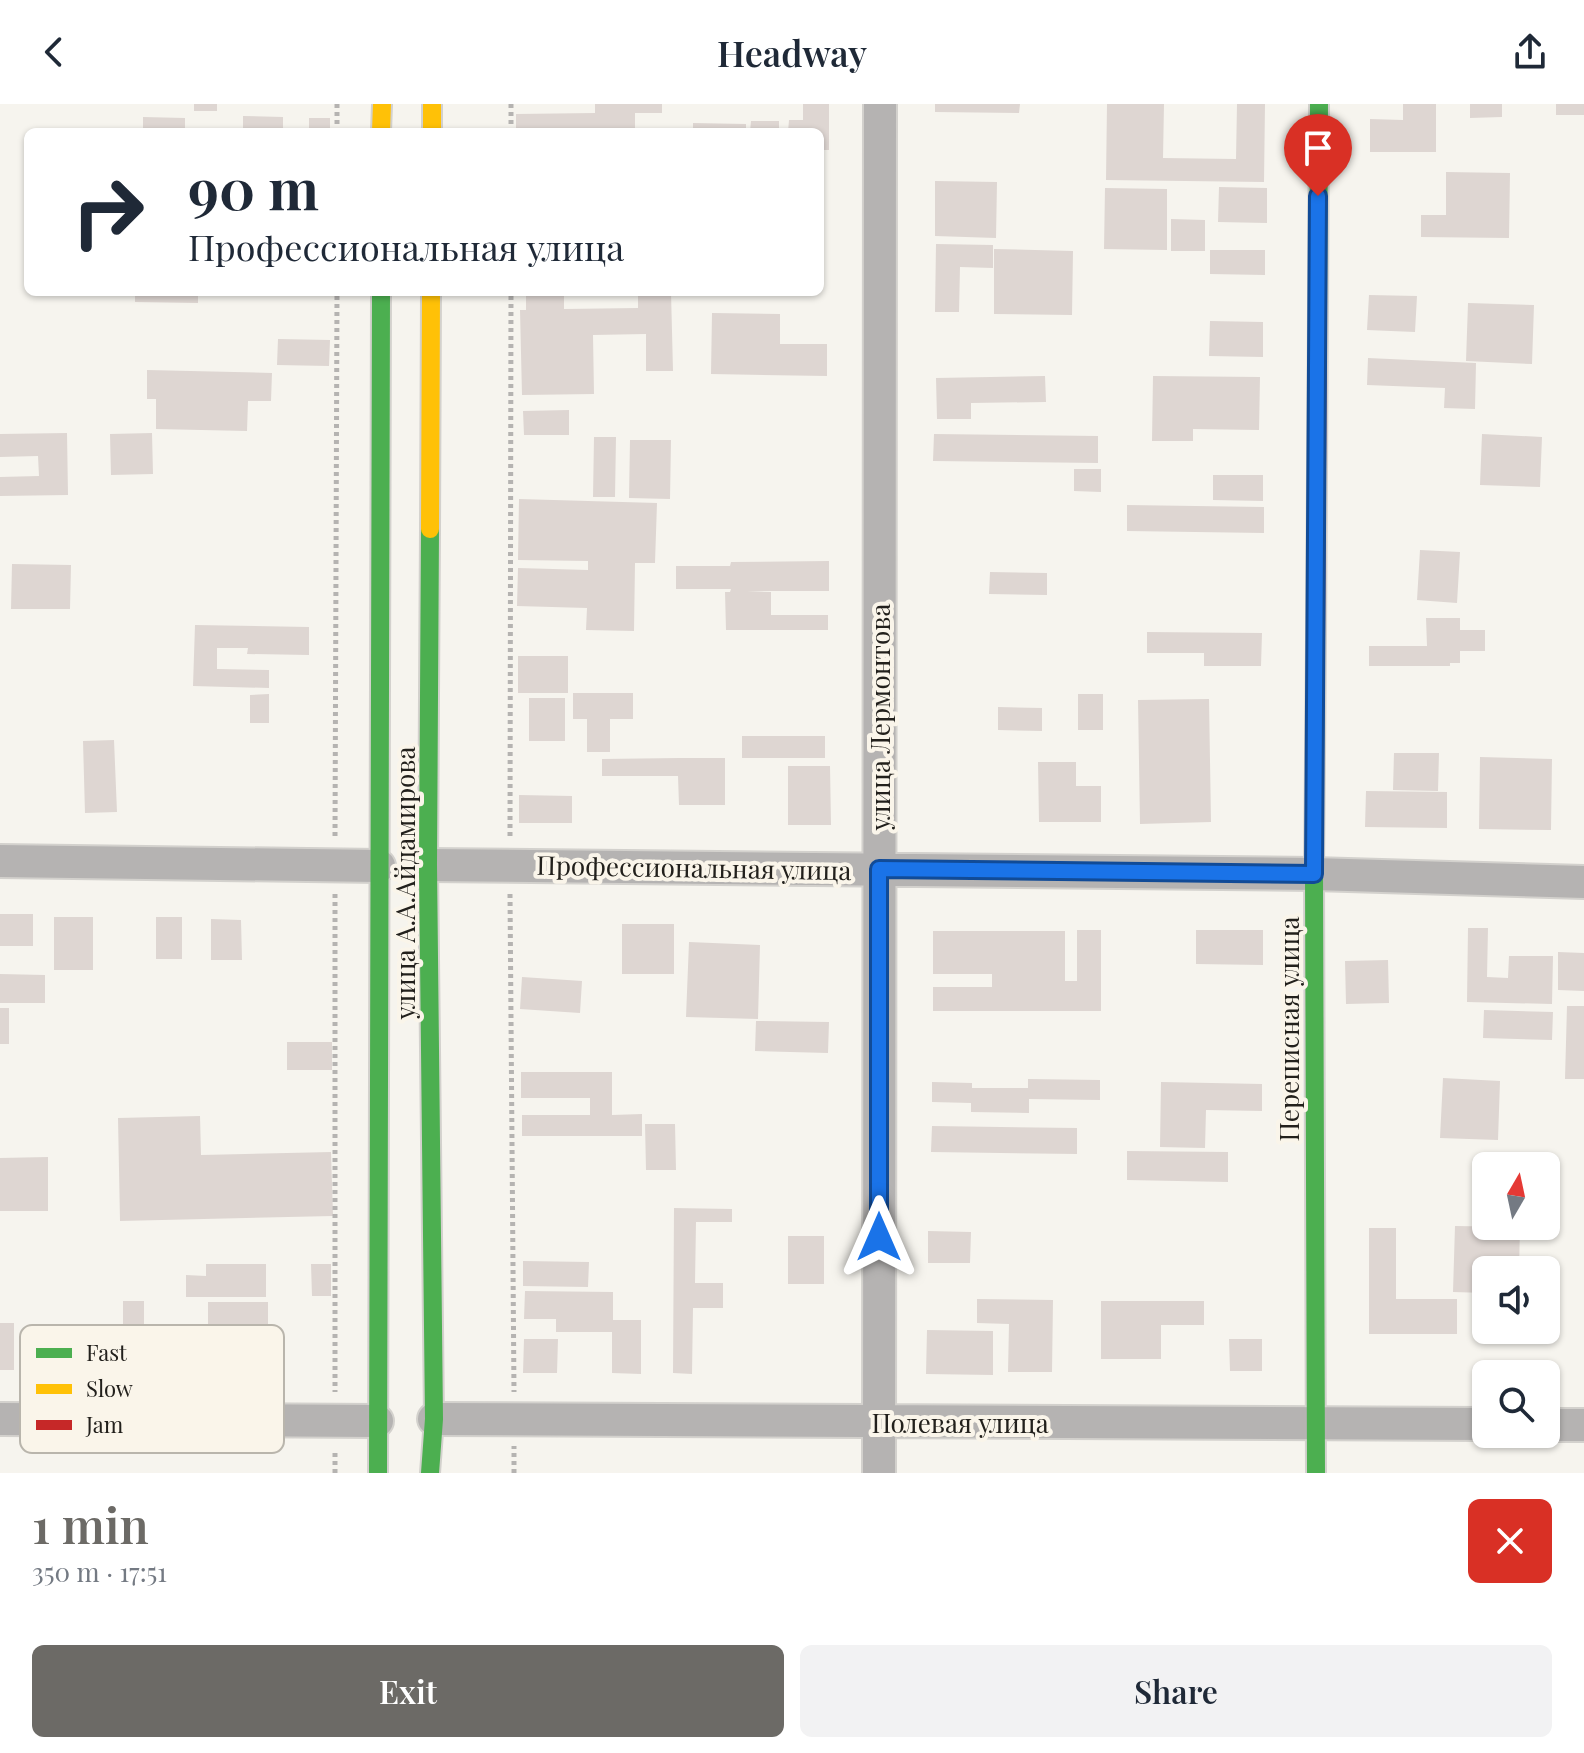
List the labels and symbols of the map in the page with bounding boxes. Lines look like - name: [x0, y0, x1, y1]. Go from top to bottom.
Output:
- pin: [1284, 114, 1352, 196]
- street label: улица Лермонтова: [862, 604, 897, 831]
- street label: улица А.А.Айдамирова: [387, 746, 422, 1021]
- street label: Профессиональная улица: [536, 847, 852, 887]
- street label: Переписная улица: [1271, 917, 1306, 1141]
- north arrow: [1472, 1152, 1560, 1240]
- position arrow: [837, 1195, 921, 1279]
- legend: [20, 1325, 284, 1453]
- text: Fast: [86, 1337, 128, 1367]
- text: Slow: [86, 1373, 133, 1403]
- street label: Полевая улица: [871, 1405, 1049, 1440]
- text: Jam: [85, 1409, 124, 1439]

